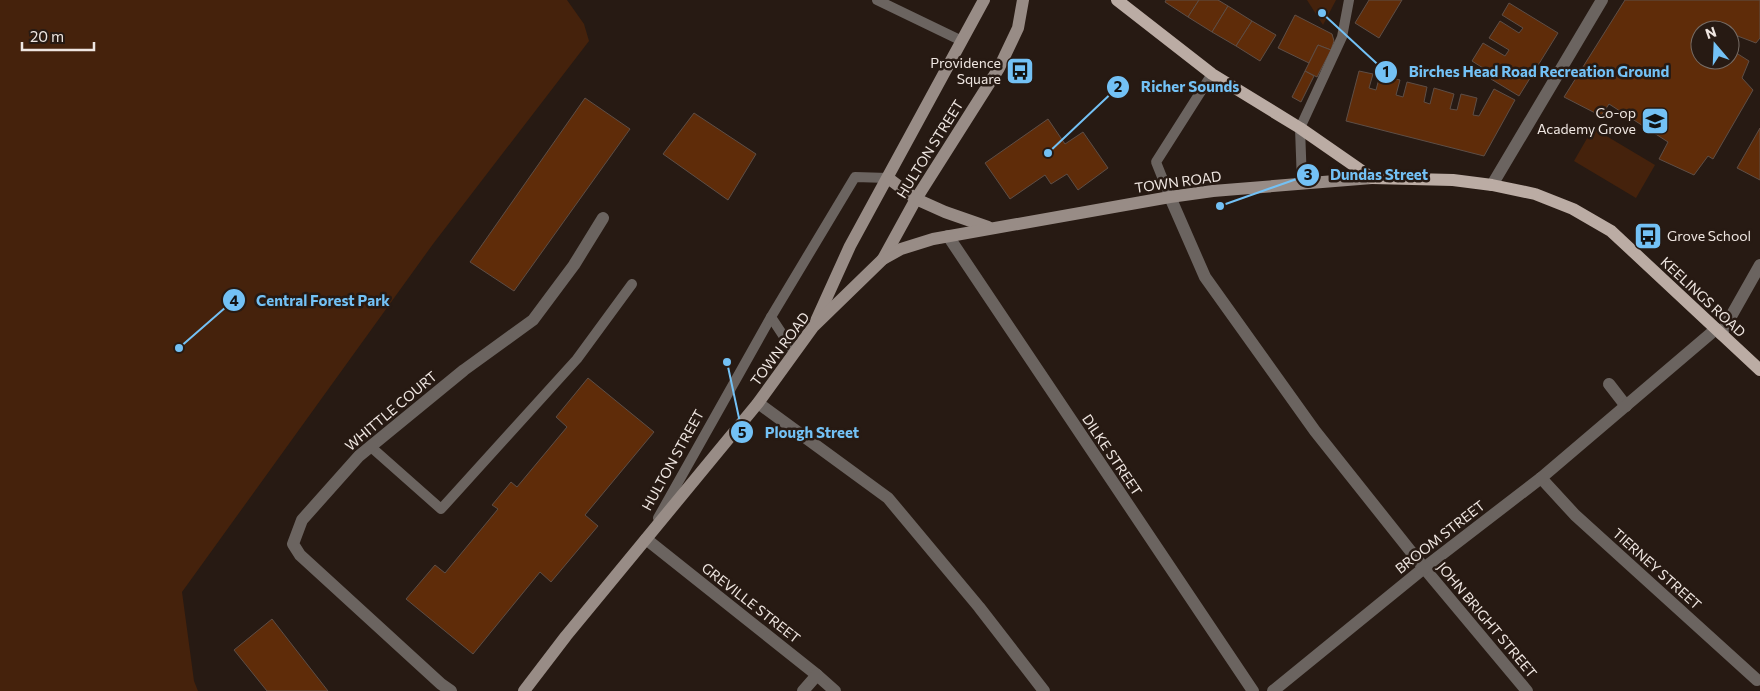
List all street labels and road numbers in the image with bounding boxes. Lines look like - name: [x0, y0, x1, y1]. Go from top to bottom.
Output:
- street label: HULTON STREET: [893, 96, 967, 201]
- street label: TOWN ROAD: [1134, 167, 1222, 196]
- street label: KEELINGS ROAD: [1657, 253, 1749, 340]
- street label: TOWN ROAD: [747, 309, 813, 389]
- street label: WHITTLE COURT: [341, 367, 440, 454]
- street label: HULTON STREET: [638, 406, 707, 513]
- street label: DILKE STREET: [1079, 411, 1146, 499]
- street label: BROOM STREET: [1392, 496, 1488, 577]
- street label: TIERNEY STREET: [1610, 524, 1705, 613]
- street label: JOHN BRIGHT STREET: [1434, 558, 1541, 681]
- street label: GREVILLE STREET: [699, 559, 804, 646]

